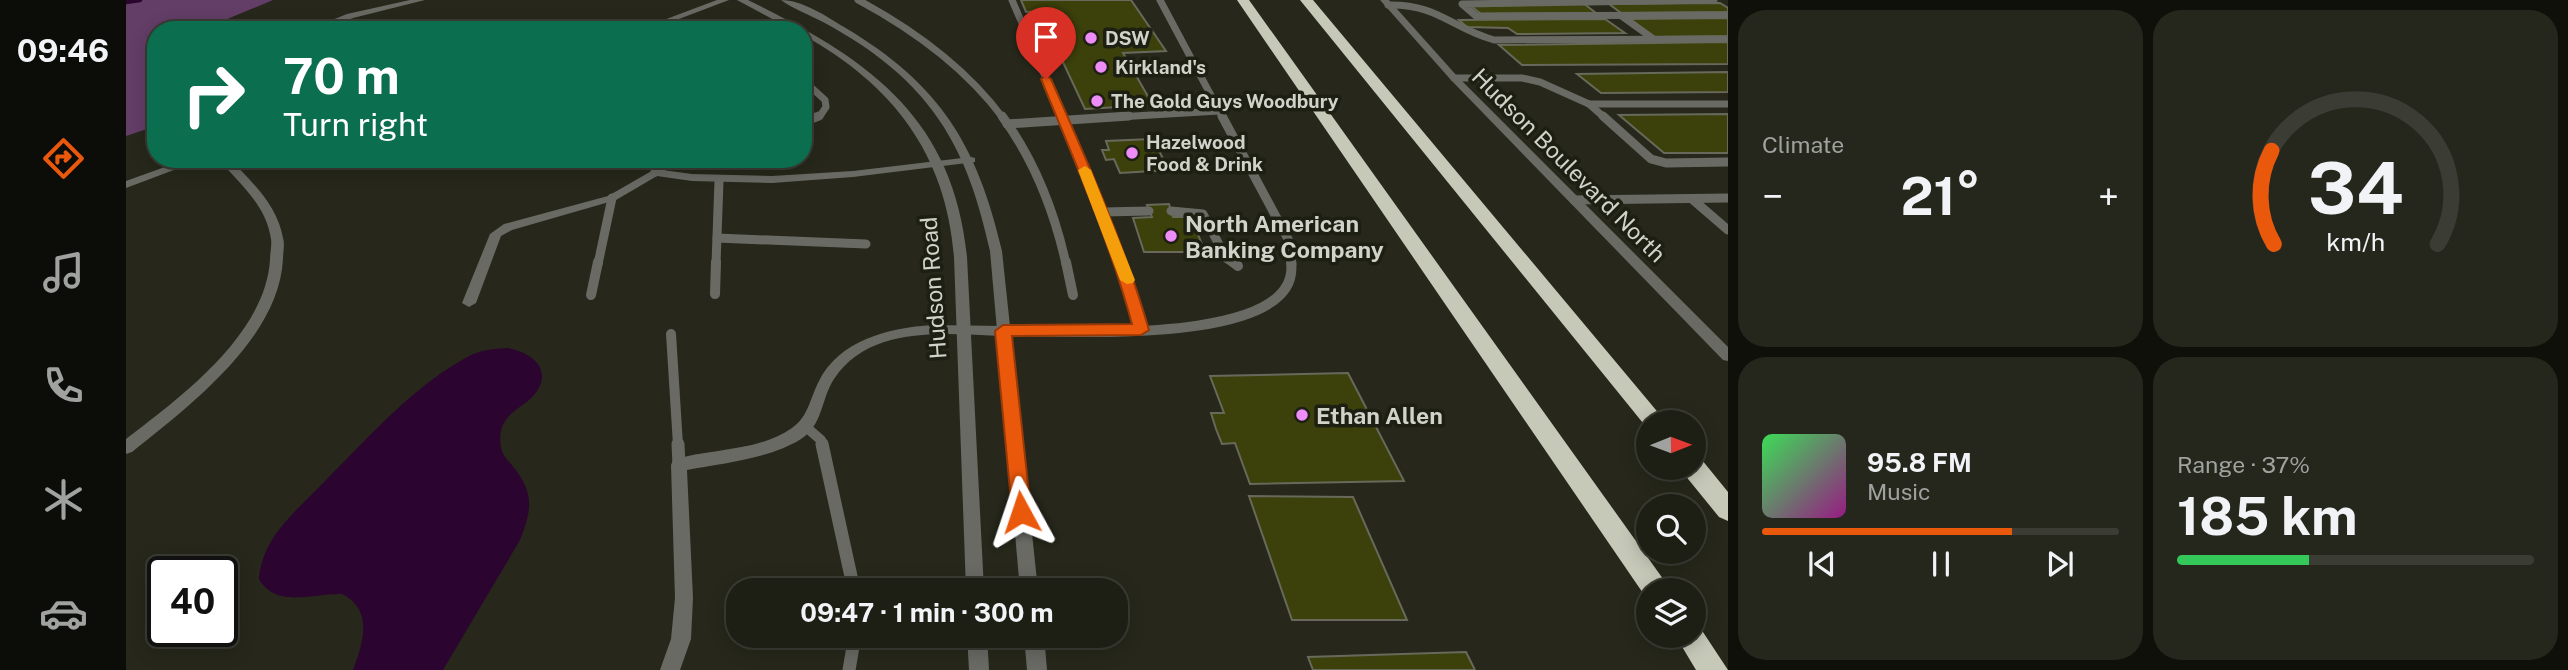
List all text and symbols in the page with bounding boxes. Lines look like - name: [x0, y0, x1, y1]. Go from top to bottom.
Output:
- pin: [1016, 7, 1076, 79]
- icon: arrive: [1027, 18, 1065, 56]
- place label: DSW: [1105, 27, 1150, 49]
- marker: DSW: [1083, 30, 1099, 46]
- text: 09:46: [17, 32, 109, 69]
- text: 70 m: [283, 47, 400, 105]
- icon: right: [168, 49, 259, 140]
- place label: Kirkland's: [1115, 56, 1206, 78]
- marker: Kirkland's: [1093, 59, 1109, 75]
- street label: Hudson Boulevard North: [1467, 63, 1671, 267]
- place label: The Gold Guys Woodbury: [1111, 90, 1339, 112]
- marker: The Gold Guys Woodbury: [1089, 93, 1105, 109]
- text: Turn right: [283, 106, 428, 143]
- place label: Hazelwood Food & Drink: [1146, 131, 1263, 175]
- text: Climate: [1762, 131, 1844, 158]
- icon: directions: [39, 134, 88, 183]
- marker: Hazelwood Food & Drink: [1124, 145, 1140, 161]
- text: 34: [2308, 146, 2403, 231]
- text: 21°: [1901, 166, 1980, 227]
- text: −: [1762, 174, 1783, 219]
- text: +: [2098, 174, 2119, 219]
- place label: North American Banking Company: [1185, 210, 1384, 263]
- street label: Hudson Road: [915, 216, 951, 360]
- text: km/h: [2326, 227, 2385, 257]
- marker: North American Banking Company: [1163, 228, 1179, 244]
- icon: music: [39, 248, 88, 297]
- icon: phone: [39, 361, 88, 410]
- place label: Ethan Allen: [1316, 402, 1443, 429]
- marker: Ethan Allen: [1294, 407, 1310, 423]
- north arrow: [1636, 410, 1706, 480]
- map controls: [1636, 410, 1706, 648]
- text: 95.8 FM: [1867, 447, 1972, 478]
- text: Range · 37%: [2177, 451, 2310, 478]
- icon: climate: [39, 475, 88, 524]
- position arrow: [984, 475, 1058, 549]
- text: Music: [1867, 478, 1931, 505]
- text: 185 km: [2177, 486, 2358, 547]
- button: search: [1636, 494, 1706, 564]
- icon: previous: [1803, 545, 1841, 583]
- icon: pause: [1922, 545, 1960, 583]
- icon: next: [2041, 545, 2079, 583]
- speed limit sign: 40: [147, 556, 238, 647]
- button: layers: [1636, 578, 1706, 648]
- icon: car: [39, 589, 88, 638]
- text: 09:47 · 1 min · 300 m: [800, 597, 1054, 628]

